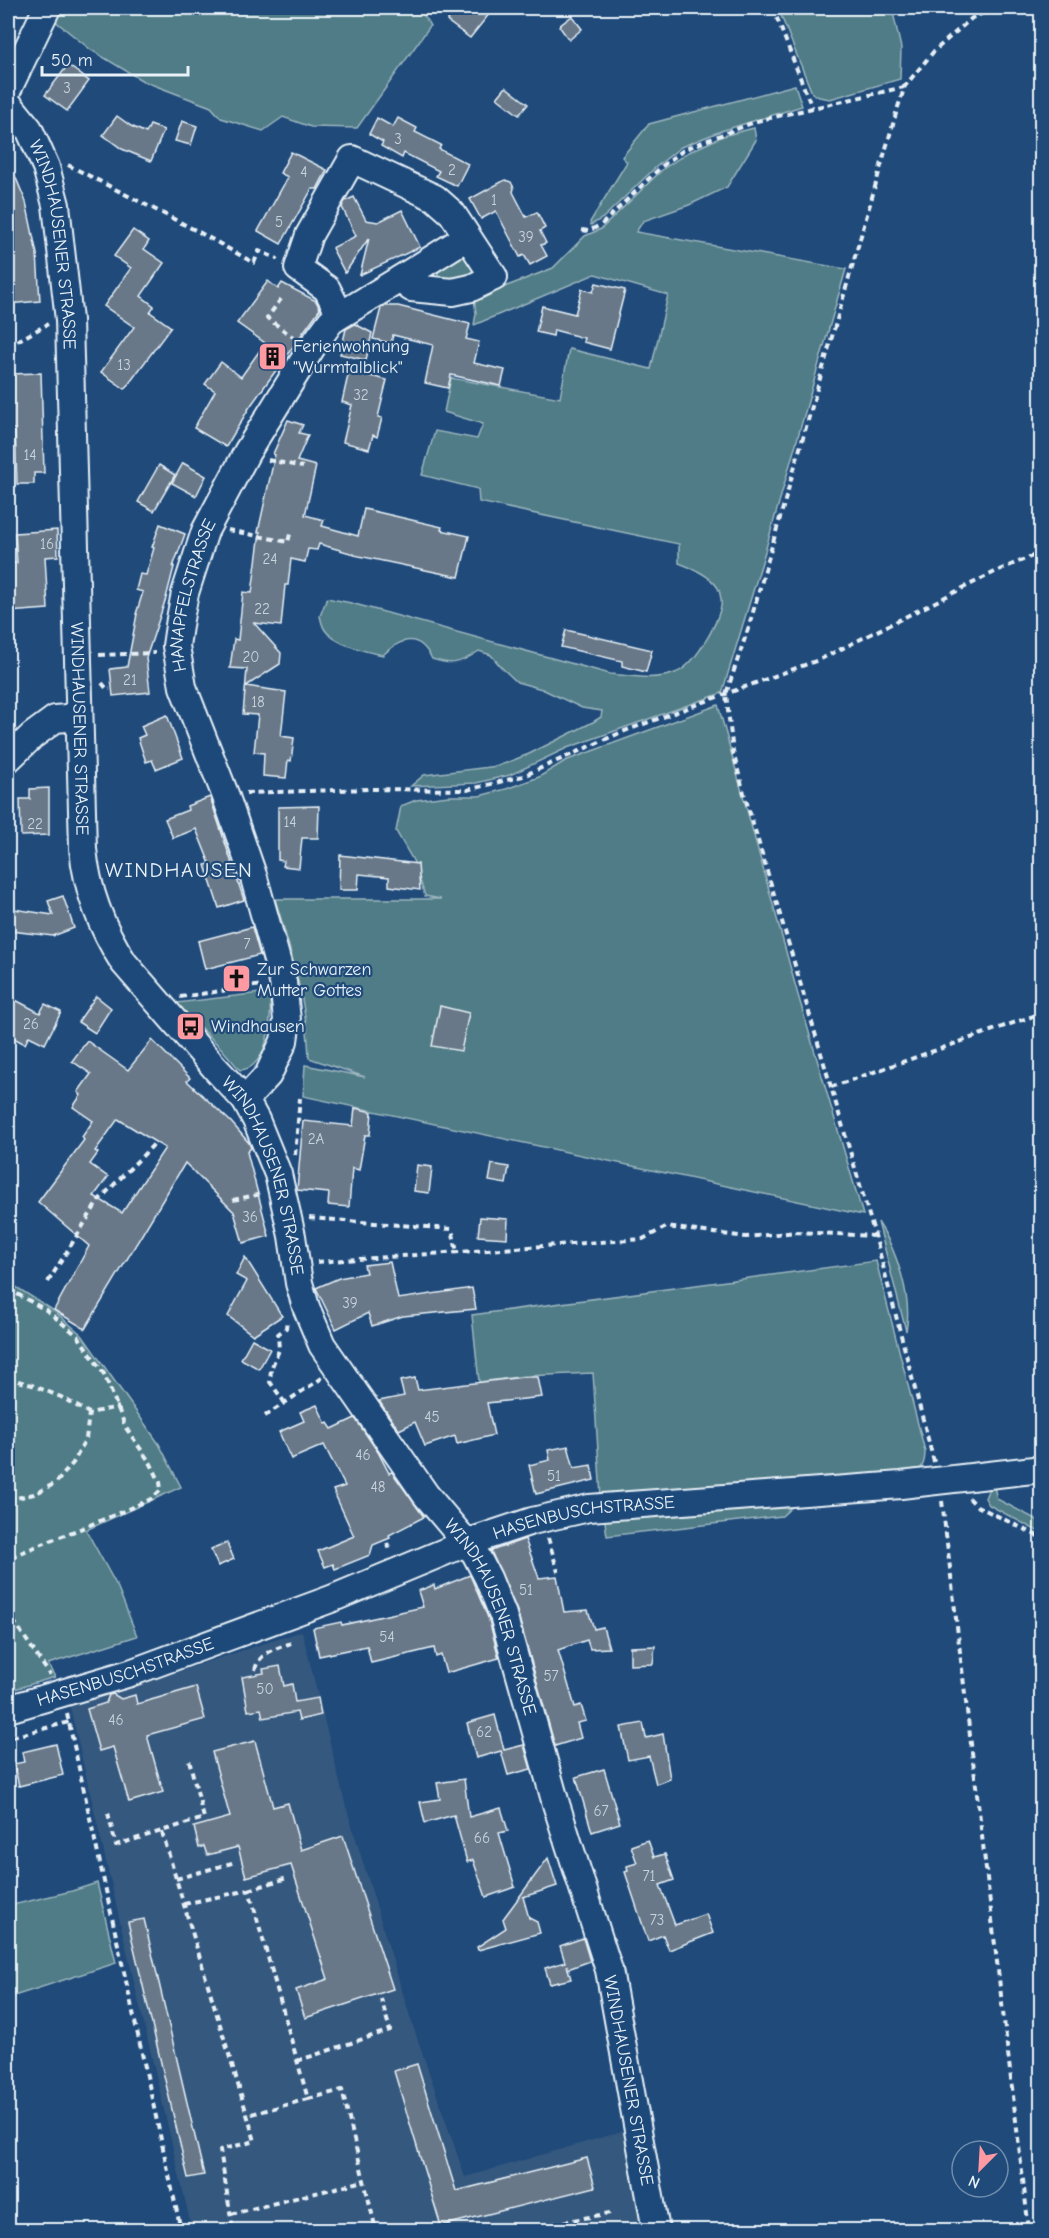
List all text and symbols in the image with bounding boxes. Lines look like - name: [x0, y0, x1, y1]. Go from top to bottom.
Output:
- scale bar: [42, 39, 188, 77]
- text: 50 m: [51, 50, 93, 71]
- house number: 3: [63, 79, 71, 97]
- house number: 3: [394, 130, 402, 148]
- street label: WINDHAUSENER STRASSE: [25, 136, 80, 350]
- house number: 2: [448, 161, 456, 179]
- house number: 4: [300, 163, 308, 181]
- house number: 1: [491, 191, 497, 209]
- house number: 5: [275, 213, 283, 231]
- house number: 39: [518, 228, 534, 246]
- place label: Ferienwohnung "Wurmtalblick": [293, 336, 410, 378]
- building icon: Ferienwohnung "Wurmtalblick": [256, 340, 288, 372]
- house number: 13: [117, 356, 131, 374]
- house number: 32: [353, 386, 369, 404]
- house number: 14: [23, 446, 37, 464]
- street label: HANAPFELSTRASSE: [165, 515, 220, 673]
- house number: 16: [40, 535, 54, 553]
- house number: 24: [262, 550, 278, 568]
- house number: 22: [254, 600, 270, 618]
- street label: WINDHAUSENER STRASSE: [66, 622, 93, 836]
- house number: 20: [243, 648, 259, 666]
- house number: 21: [123, 671, 137, 689]
- house number: 18: [251, 693, 265, 711]
- house number: 14: [283, 813, 297, 831]
- house number: 22: [27, 815, 43, 833]
- district label: WINDHAUSEN: [105, 858, 253, 882]
- house number: 7: [243, 935, 251, 953]
- place label: Zur Schwarzen Mutter Gottes: [257, 959, 371, 1001]
- church icon: Zur Schwarzen Mutter Gottes: [220, 963, 252, 995]
- bus stop icon: Windhausen: [174, 1010, 206, 1042]
- house number: 26: [23, 1015, 39, 1033]
- place label: Windhausen: [211, 1016, 305, 1037]
- street label: WINDHAUSENER STRASSE: [218, 1072, 308, 1277]
- house number: 2A: [308, 1130, 325, 1148]
- house number: 36: [242, 1208, 258, 1226]
- house number: 39: [342, 1294, 358, 1312]
- house number: 45: [424, 1408, 440, 1426]
- house number: 46: [355, 1446, 371, 1464]
- house number: 51: [547, 1467, 561, 1485]
- house number: 48: [371, 1478, 386, 1496]
- street label: HASENBUSCHSTRASSE: [490, 1491, 676, 1544]
- street label: WINDHAUSENER STRASSE: [440, 1514, 541, 1717]
- house number: 51: [519, 1581, 533, 1599]
- house number: 54: [379, 1628, 395, 1646]
- street label: HASENBUSCHSTRASSE: [34, 1633, 217, 1710]
- house number: 57: [543, 1667, 559, 1685]
- house number: 50: [256, 1680, 274, 1698]
- house number: 46: [108, 1711, 124, 1729]
- house number: 62: [476, 1723, 492, 1741]
- house number: 67: [593, 1802, 609, 1820]
- house number: 66: [474, 1829, 490, 1847]
- house number: 71: [642, 1867, 656, 1885]
- house number: 73: [650, 1911, 664, 1929]
- street label: WINDHAUSENER STRASSE: [600, 1974, 658, 2187]
- north arrow: [950, 2139, 1010, 2199]
- text: N: [966, 2171, 983, 2192]

